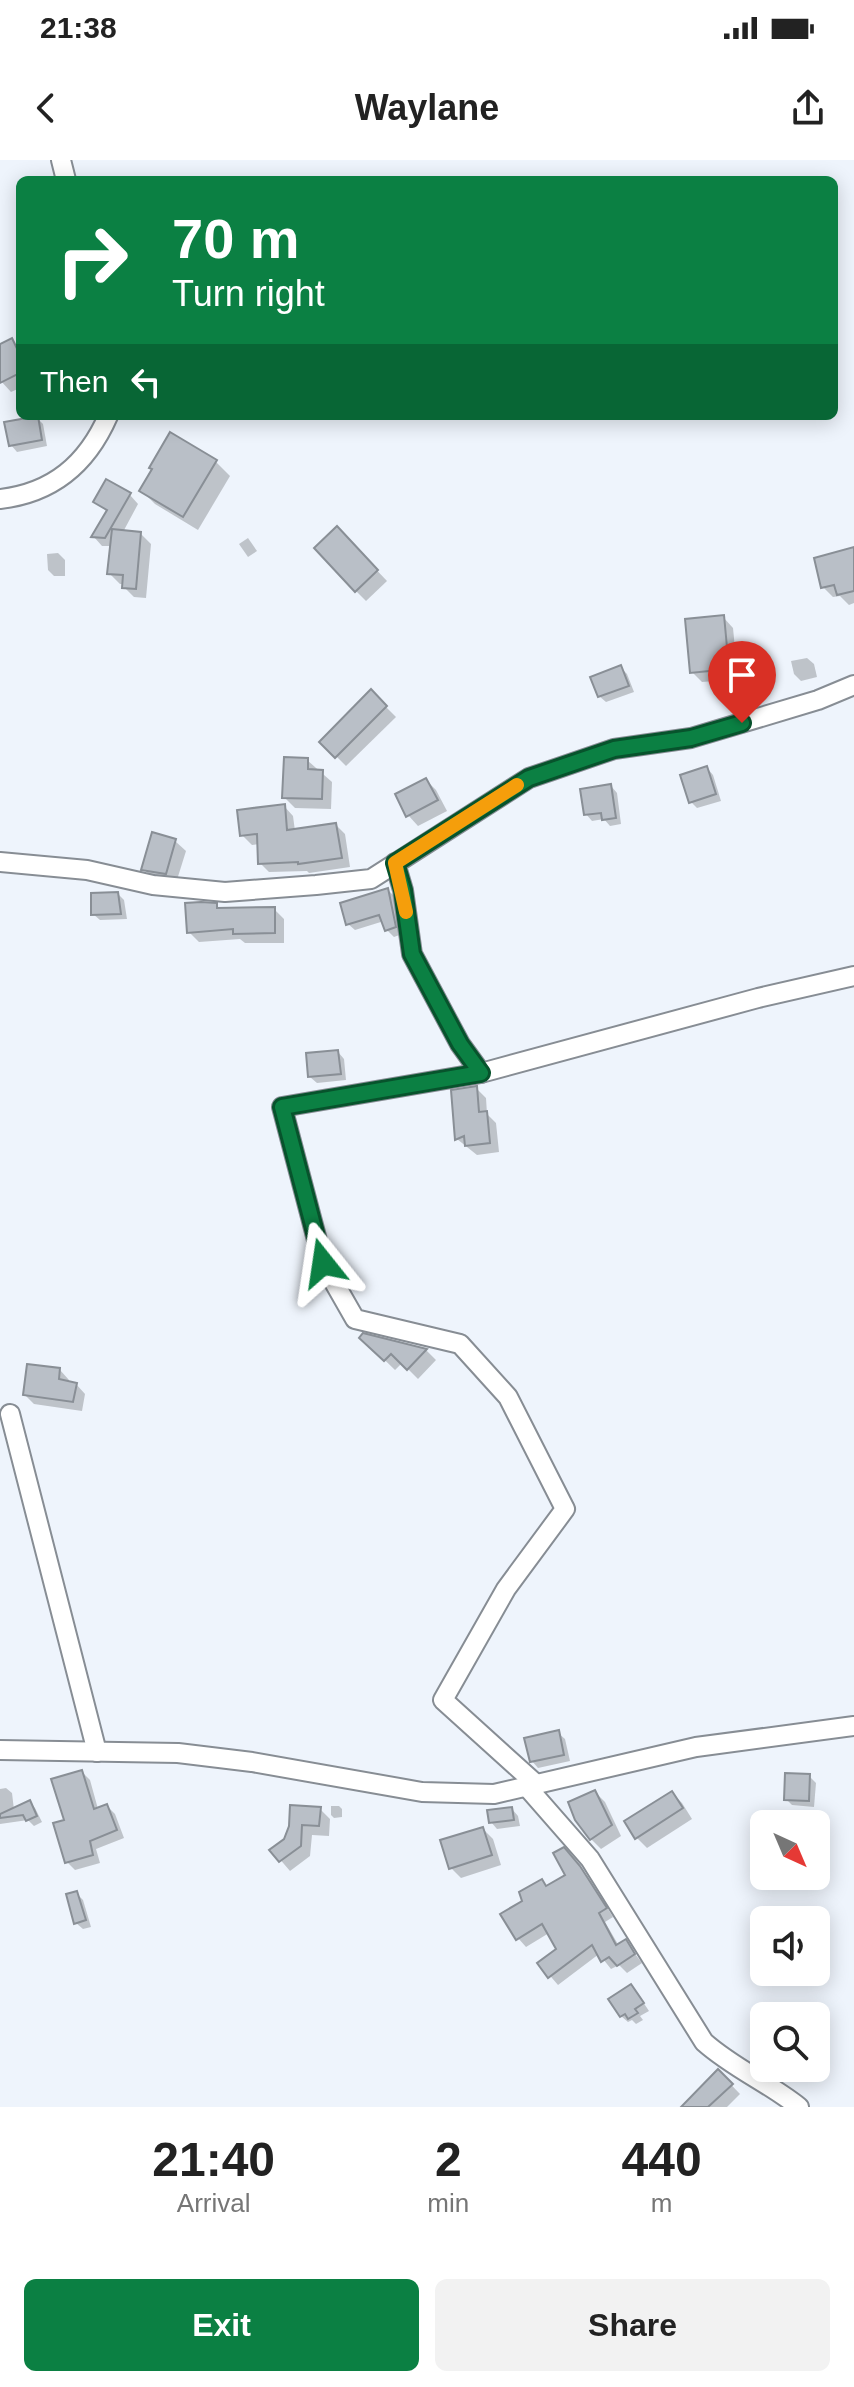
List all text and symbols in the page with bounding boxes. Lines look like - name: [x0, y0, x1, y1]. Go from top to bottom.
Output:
- text: 21:38: [40, 11, 117, 44]
- icon: back: [24, 86, 68, 130]
- icon: share: [786, 86, 830, 130]
- text: Waylane: [355, 87, 499, 128]
- text: 70 m: [172, 207, 300, 270]
- icon: right: [40, 208, 144, 312]
- text: Turn right: [172, 273, 325, 314]
- icon: left: [124, 360, 168, 404]
- text: Then: [40, 365, 108, 398]
- pin: [708, 641, 776, 723]
- icon: arrive: [720, 653, 764, 697]
- position arrow: [281, 1221, 365, 1305]
- north arrow: [750, 1810, 830, 1890]
- map controls: [750, 1810, 830, 2082]
- button: sound: [750, 1906, 830, 1986]
- button: search: [750, 2002, 830, 2082]
- text: 21:40: [152, 2133, 275, 2186]
- text: 2: [435, 2133, 462, 2186]
- text: 440: [622, 2133, 702, 2186]
- text: Arrival: [177, 2188, 251, 2218]
- text: min: [427, 2188, 469, 2218]
- text: m: [651, 2188, 672, 2218]
- button: Exit: [24, 2279, 419, 2371]
- button: Share: [435, 2279, 830, 2371]

